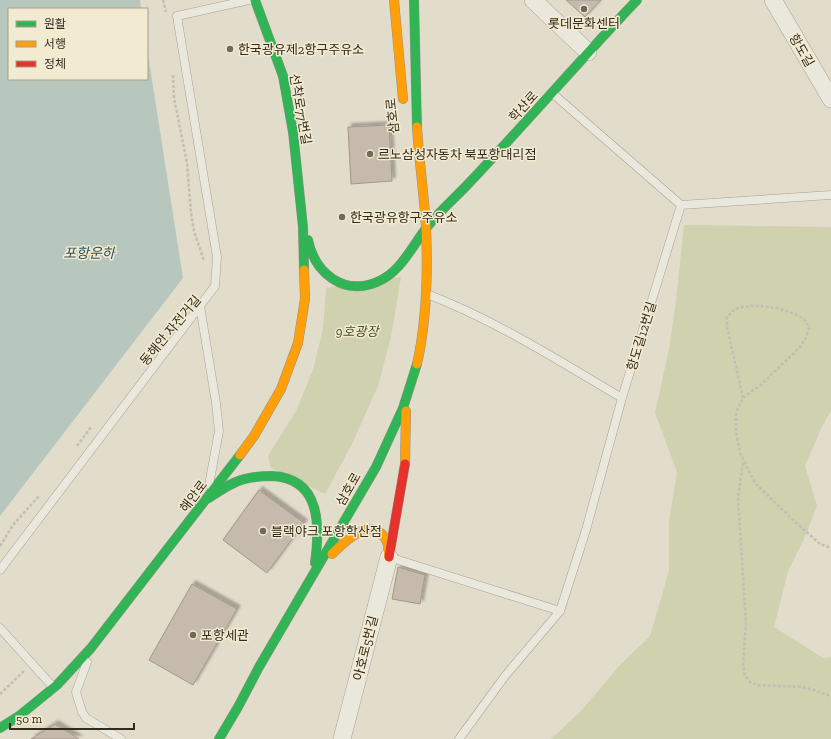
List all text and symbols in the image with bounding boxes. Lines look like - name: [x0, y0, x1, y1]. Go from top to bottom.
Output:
- marker: 롯데문화센터: [579, 4, 589, 14]
- legend: [8, 8, 148, 80]
- place label: 롯데문화센터: [548, 16, 620, 31]
- text: 원활: [44, 17, 66, 31]
- street label: 항도길: [786, 31, 817, 70]
- text: 서행: [44, 37, 66, 51]
- place label: 한국광유제2항구주유소: [238, 42, 364, 57]
- marker: 한국광유제2항구주유소: [225, 44, 235, 54]
- text: 정체: [44, 57, 66, 71]
- street label: 선착로77번길: [287, 72, 314, 146]
- street label: 학산로: [506, 88, 541, 125]
- street label: 삼호로: [383, 97, 402, 135]
- place label: 르노삼성자동차 북포항대리점: [378, 147, 536, 162]
- marker: 르노삼성자동차 북포항대리점: [365, 149, 375, 159]
- place label: 한국광유항구주유소: [350, 210, 458, 225]
- marker: 한국광유항구주유소: [337, 212, 347, 222]
- water label: 포항운하: [63, 245, 117, 262]
- street label: 동해안 자전거길: [137, 292, 204, 368]
- street label: 항도길12번길: [624, 300, 659, 373]
- park label: 9호광장: [336, 324, 380, 339]
- street label: 삼호로: [333, 470, 364, 509]
- street label: 해안로: [177, 477, 210, 515]
- place label: 블랙야크 포항학산점: [271, 524, 382, 539]
- marker: 블랙야크 포항학산점: [258, 526, 268, 536]
- street label: 아호로5번길: [350, 614, 381, 682]
- place label: 포항세관: [201, 628, 249, 643]
- marker: 포항세관: [188, 630, 198, 640]
- scale bar: [10, 705, 134, 731]
- text: 50 m: [16, 712, 43, 726]

